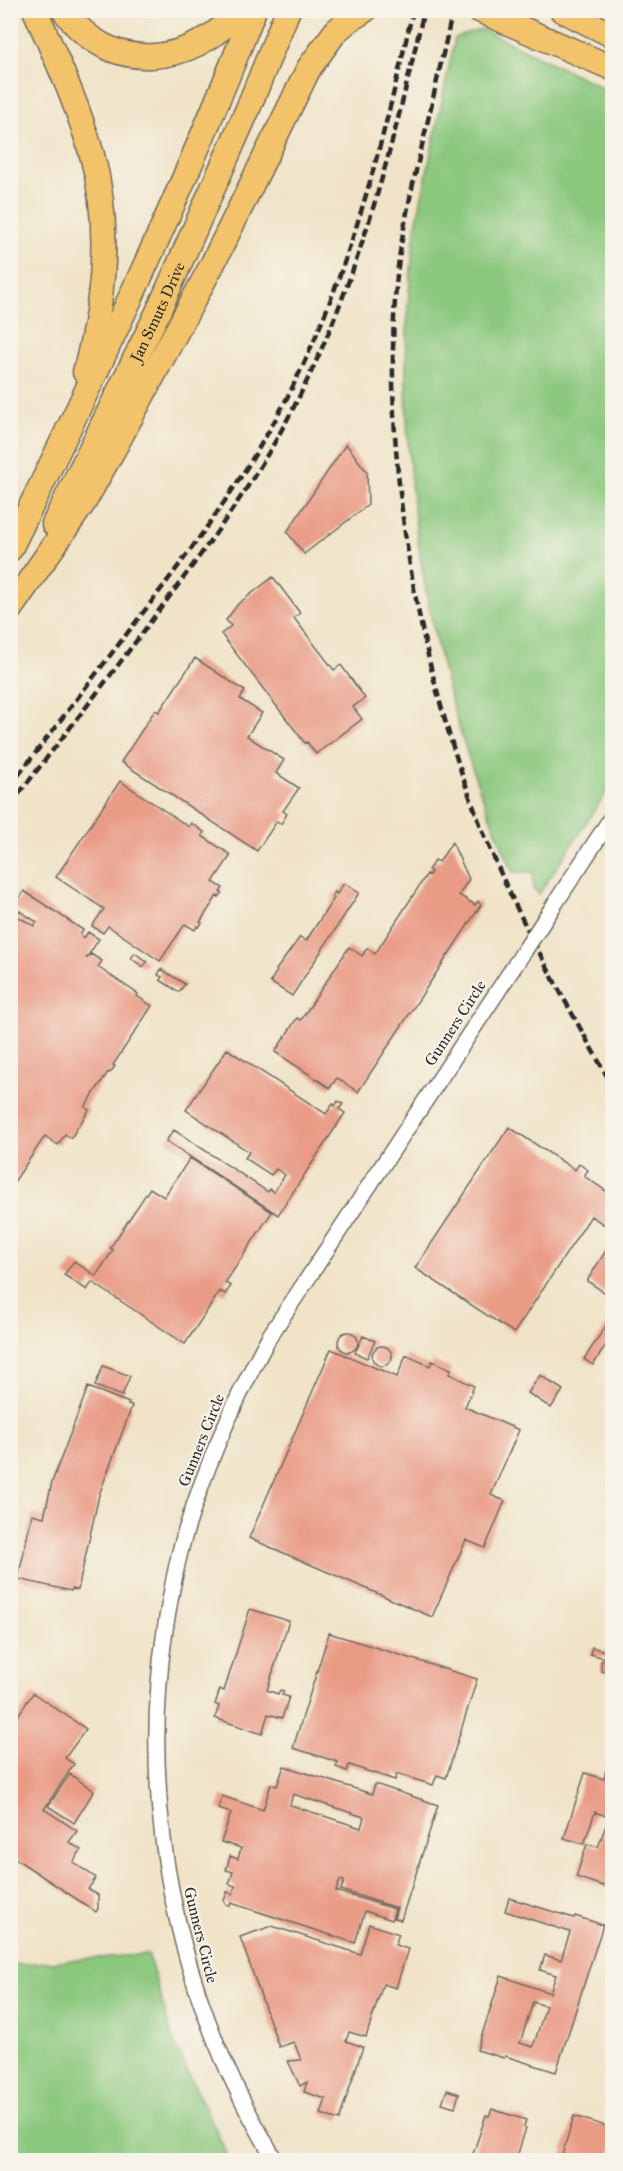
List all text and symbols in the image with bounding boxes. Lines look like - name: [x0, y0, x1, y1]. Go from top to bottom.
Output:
- street label: Jan Smuts Drive: [125, 259, 189, 367]
- street label: Gunners Circle: [420, 976, 490, 1069]
- street label: Gunners Circle: [174, 1391, 228, 1489]
- street label: Gunners Circle: [180, 1885, 222, 1985]

